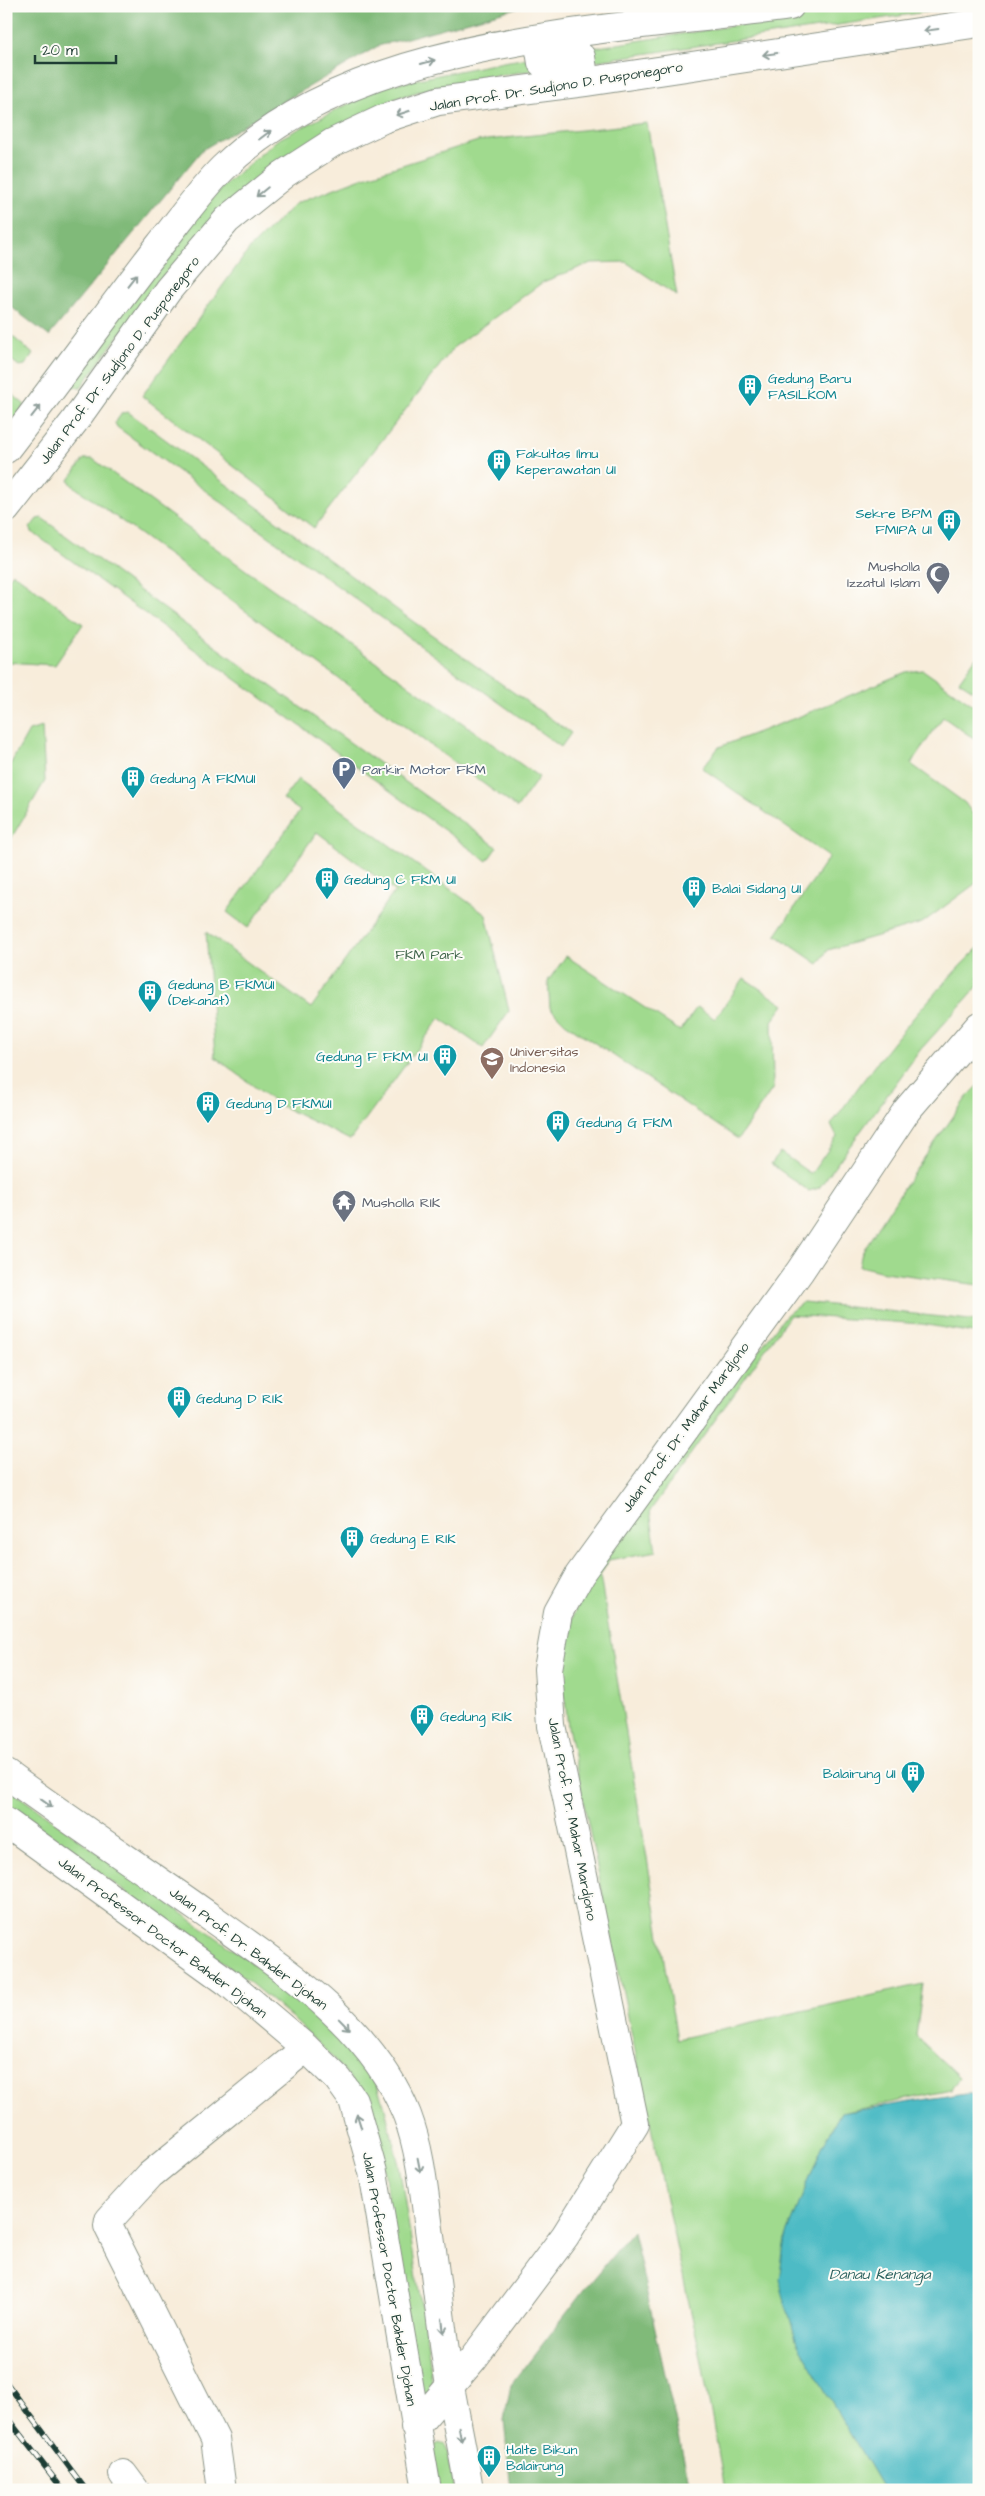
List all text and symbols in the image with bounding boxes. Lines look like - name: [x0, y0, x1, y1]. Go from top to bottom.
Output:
- one-way arrow: [923, 26, 939, 36]
- scale bar: [35, 32, 116, 64]
- text: 20 m: [42, 40, 78, 61]
- one-way arrow: [762, 49, 778, 59]
- one-way arrow: [420, 57, 436, 66]
- street label: Jalan Prof. Dr. Sudjono D. Pusponegoro: [428, 57, 684, 117]
- one-way arrow: [395, 109, 411, 118]
- one-way arrow: [258, 129, 271, 140]
- one-way arrow: [255, 186, 268, 197]
- street label: Jalan Prof. Dr. Sudjono D. Pusponegoro: [35, 252, 205, 469]
- one-way arrow: [127, 274, 138, 287]
- place label: Gedung Baru FASILKOM: [768, 369, 851, 405]
- building icon: Gedung Baru FASILKOM: [737, 373, 763, 407]
- one-way arrow: [31, 404, 41, 418]
- place label: Fakultas Ilmu Keperawatan UI: [516, 444, 616, 480]
- building icon: Fakultas Ilmu Keperawatan UI: [486, 448, 512, 482]
- place label: Sekre BPM FMIPA UI: [855, 504, 932, 540]
- building icon: Sekre BPM FMIPA UI: [936, 508, 962, 542]
- place label: Musholla Izzatul Islam: [847, 557, 920, 593]
- mosque icon: Musholla Izzatul Islam: [925, 561, 951, 595]
- parking icon: Parkir Motor FKM: [331, 756, 357, 790]
- place label: Parkir Motor FKM: [362, 760, 486, 780]
- building icon: Gedung A FKMUI: [120, 765, 146, 799]
- place label: Gedung A FKMUI: [150, 769, 256, 789]
- building icon: Gedung C FKM UI: [314, 866, 340, 900]
- place label: Gedung C FKM UI: [344, 870, 456, 890]
- building icon: Balai Sidang UI: [681, 875, 707, 909]
- place label: Balai Sidang UI: [712, 879, 801, 899]
- park label: FKM Park: [395, 945, 463, 965]
- place label: Gedung B FKMUI (Dekanat): [168, 975, 275, 1011]
- building icon: Gedung B FKMUI (Dekanat): [137, 979, 163, 1013]
- place label: Universitas Indonesia: [510, 1042, 579, 1078]
- building icon: Gedung F FKM UI: [432, 1043, 458, 1077]
- school or university icon: Universitas Indonesia: [479, 1046, 505, 1080]
- place label: Gedung F FKM UI: [316, 1047, 428, 1067]
- building icon: Gedung D FKMUI: [195, 1090, 221, 1124]
- place label: Gedung D FKMUI: [226, 1094, 332, 1114]
- building icon: Gedung G FKM: [545, 1109, 571, 1143]
- place label: Gedung G FKM: [576, 1113, 673, 1133]
- temple icon: Musholla RIK: [331, 1189, 357, 1223]
- place label: Musholla RIK: [362, 1193, 441, 1213]
- street label: Jalan Prof. Dr. Mahar Mardjono: [617, 1338, 755, 1517]
- building icon: Gedung D RIK: [166, 1385, 192, 1419]
- place label: Gedung D RIK: [196, 1389, 283, 1409]
- building icon: Gedung E RIK: [339, 1525, 365, 1559]
- place label: Gedung E RIK: [370, 1529, 456, 1549]
- building icon: Gedung RIK: [409, 1703, 435, 1737]
- place label: Gedung RIK: [440, 1707, 512, 1727]
- street label: Jalan Prof. Dr. Mahar Mardjono: [543, 1716, 602, 1922]
- building icon: Balairung UI: [900, 1760, 926, 1794]
- place label: Balairung UI: [823, 1764, 896, 1784]
- one-way arrow: [38, 1798, 52, 1808]
- street label: Jalan Professor Doctor Bahder Djohan: [54, 1852, 271, 2023]
- street label: Jalan Prof. Dr. Bahder Djohan: [165, 1882, 332, 2015]
- one-way arrow: [338, 2018, 350, 2030]
- one-way arrow: [354, 2113, 364, 2129]
- street label: Jalan Professor Doctor Bahder Djohan: [357, 2151, 421, 2408]
- one-way arrow: [415, 2157, 424, 2173]
- water label: Danau Kenanga: [829, 2264, 932, 2286]
- one-way arrow: [438, 2318, 448, 2334]
- one-way arrow: [455, 2426, 465, 2442]
- place label: Halte Bikun Balairung: [506, 2440, 577, 2476]
- building icon: Halte Bikun Balairung: [476, 2444, 502, 2478]

